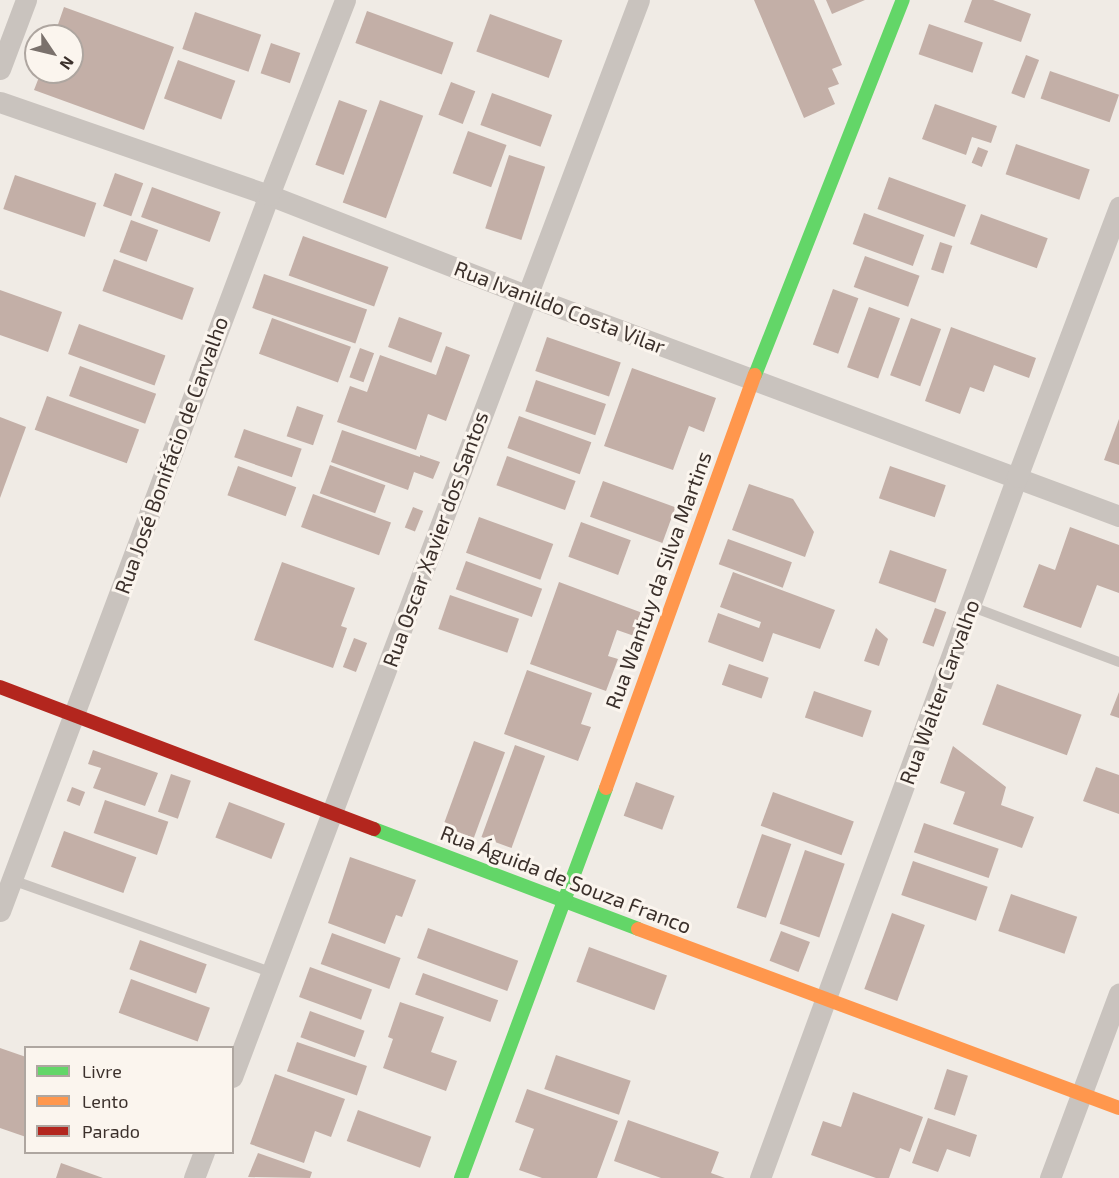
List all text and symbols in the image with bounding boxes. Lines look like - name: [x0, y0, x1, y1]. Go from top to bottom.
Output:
- north arrow: [24, 24, 84, 84]
- text: N: [56, 53, 79, 74]
- street label: Rua Ivanildo Costa Vilar: [451, 255, 669, 359]
- street label: Rua José Bonifácio de Carvalho: [109, 313, 233, 597]
- street label: Rua Oscar Xavier dos Santos: [377, 407, 493, 671]
- street label: Rua Wantuy da Silva Martins: [599, 447, 717, 713]
- street label: Rua Walter Carvalho: [894, 596, 984, 788]
- street label: Rua Águida de Souza Franco: [437, 819, 695, 939]
- legend: [24, 1046, 234, 1154]
- text: Livre: [82, 1060, 122, 1082]
- text: Lento: [82, 1090, 128, 1112]
- text: Parado: [82, 1120, 140, 1142]

